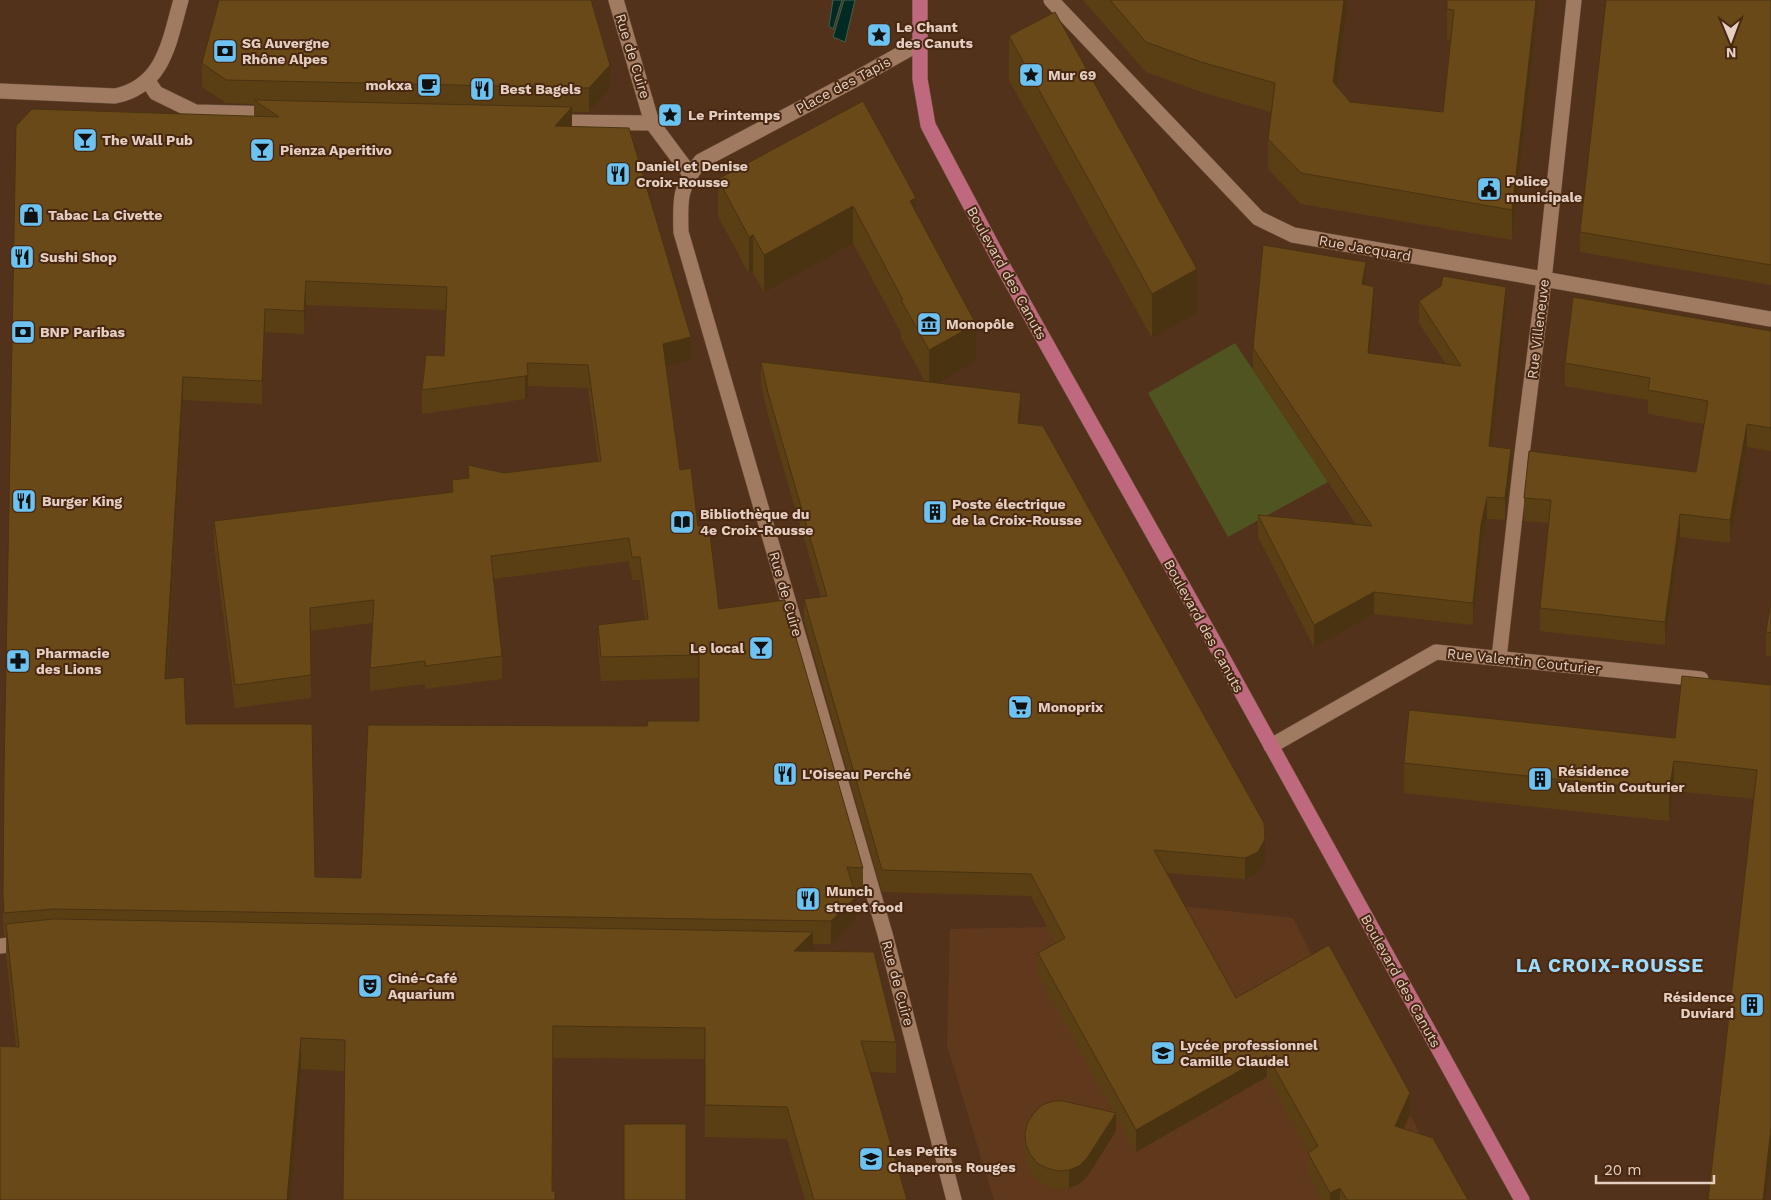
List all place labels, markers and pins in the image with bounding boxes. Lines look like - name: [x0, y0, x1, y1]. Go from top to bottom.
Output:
- place label: Le Chant des Canuts: [896, 19, 973, 51]
- place icon: Le Chant des Canuts: [866, 22, 892, 48]
- place label: SG Auvergne Rhône Alpes: [242, 35, 329, 67]
- bank icon: SG Auvergne Rhône Alpes: [212, 38, 238, 64]
- place icon: Mur 69: [1018, 62, 1044, 88]
- place label: Mur 69: [1048, 67, 1096, 83]
- cafe icon: mokxa: [416, 72, 442, 98]
- restaurant icon: Best Bagels: [469, 76, 495, 102]
- place label: mokxa: [365, 77, 413, 93]
- place label: Best Bagels: [500, 81, 582, 97]
- place icon: Le Printemps: [657, 102, 683, 128]
- place label: Le Printemps: [688, 107, 781, 123]
- bar icon: The Wall Pub: [72, 127, 98, 153]
- place label: The Wall Pub: [102, 132, 193, 148]
- bar icon: Pienza Aperitivo: [249, 137, 275, 163]
- place label: Pienza Aperitivo: [280, 142, 392, 158]
- place label: Daniel et Denise Croix-Rousse: [636, 158, 748, 190]
- restaurant icon: Daniel et Denise Croix-Rousse: [605, 161, 631, 187]
- place label: Police municipale: [1506, 173, 1582, 205]
- public building icon: Police municipale: [1476, 176, 1502, 202]
- shop icon: Tabac La Civette: [18, 202, 44, 228]
- place label: Tabac La Civette: [48, 207, 162, 223]
- restaurant icon: Sushi Shop: [9, 244, 35, 270]
- place label: Sushi Shop: [40, 249, 117, 265]
- museum icon: Monopôle: [916, 311, 942, 337]
- place label: Monopôle: [946, 316, 1014, 332]
- bank icon: BNP Paribas: [10, 319, 36, 345]
- place label: BNP Paribas: [40, 324, 126, 340]
- restaurant icon: Burger King: [11, 488, 37, 514]
- place label: Burger King: [42, 493, 122, 509]
- place label: Poste électrique de la Croix-Rousse: [952, 496, 1082, 528]
- building icon: Poste électrique de la Croix-Rousse: [922, 499, 948, 525]
- place label: Bibliothèque du 4e Croix-Rousse: [700, 506, 813, 538]
- library icon: Bibliothèque du 4e Croix-Rousse: [669, 509, 695, 535]
- bar icon: Le local: [748, 635, 774, 661]
- place label: Le local: [690, 640, 744, 656]
- place label: Pharmacie des Lions: [36, 645, 110, 677]
- pharmacy icon: Pharmacie des Lions: [5, 648, 31, 674]
- supermarket icon: Monoprix: [1007, 694, 1033, 720]
- place label: Monoprix: [1038, 699, 1104, 715]
- restaurant icon: L'Oiseau Perché: [772, 761, 798, 787]
- place label: Résidence Valentin Couturier: [1558, 763, 1685, 795]
- place label: L'Oiseau Perché: [802, 766, 911, 782]
- building icon: Résidence Valentin Couturier: [1527, 766, 1553, 792]
- place label: Munch street food: [826, 883, 903, 915]
- restaurant icon: Munch street food: [795, 886, 821, 912]
- place label: Ciné-Café Aquarium: [388, 970, 457, 1002]
- theatre icon: Ciné-Café Aquarium: [357, 973, 383, 999]
- place label: Résidence Duviard: [1663, 989, 1734, 1021]
- building icon: Résidence Duviard: [1739, 992, 1765, 1018]
- place label: Lycée professionnel Camille Claudel: [1180, 1037, 1318, 1069]
- school or university icon: Lycée professionnel Camille Claudel: [1150, 1040, 1176, 1066]
- place label: Les Petits Chaperons Rouges: [888, 1143, 1016, 1175]
- school or university icon: Les Petits Chaperons Rouges: [858, 1146, 884, 1172]

